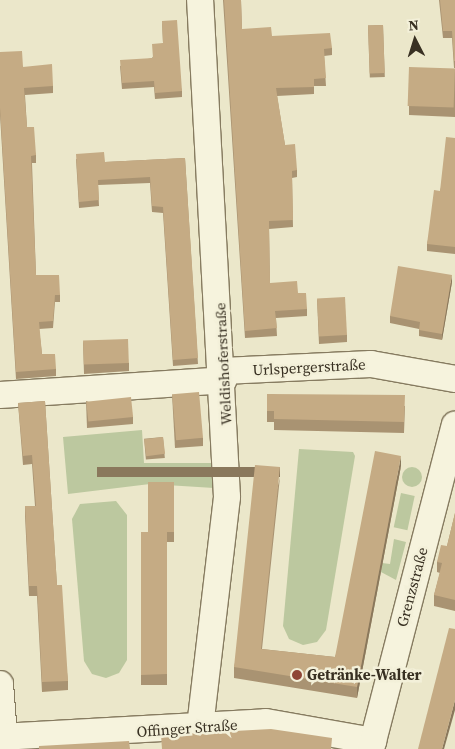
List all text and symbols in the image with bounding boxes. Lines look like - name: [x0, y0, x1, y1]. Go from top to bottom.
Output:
- north arrow: [390, 15, 440, 65]
- text: N: [408, 15, 420, 35]
- street label: Weldishoferstraße: [211, 302, 235, 426]
- street label: Urlspergerstraße: [252, 355, 366, 379]
- street label: Grenzstraße: [393, 545, 431, 629]
- place label: Getränke-Walter: [307, 666, 422, 684]
- marker: Getränke-Walter: [291, 669, 303, 681]
- street label: Offinger Straße: [136, 715, 238, 741]

